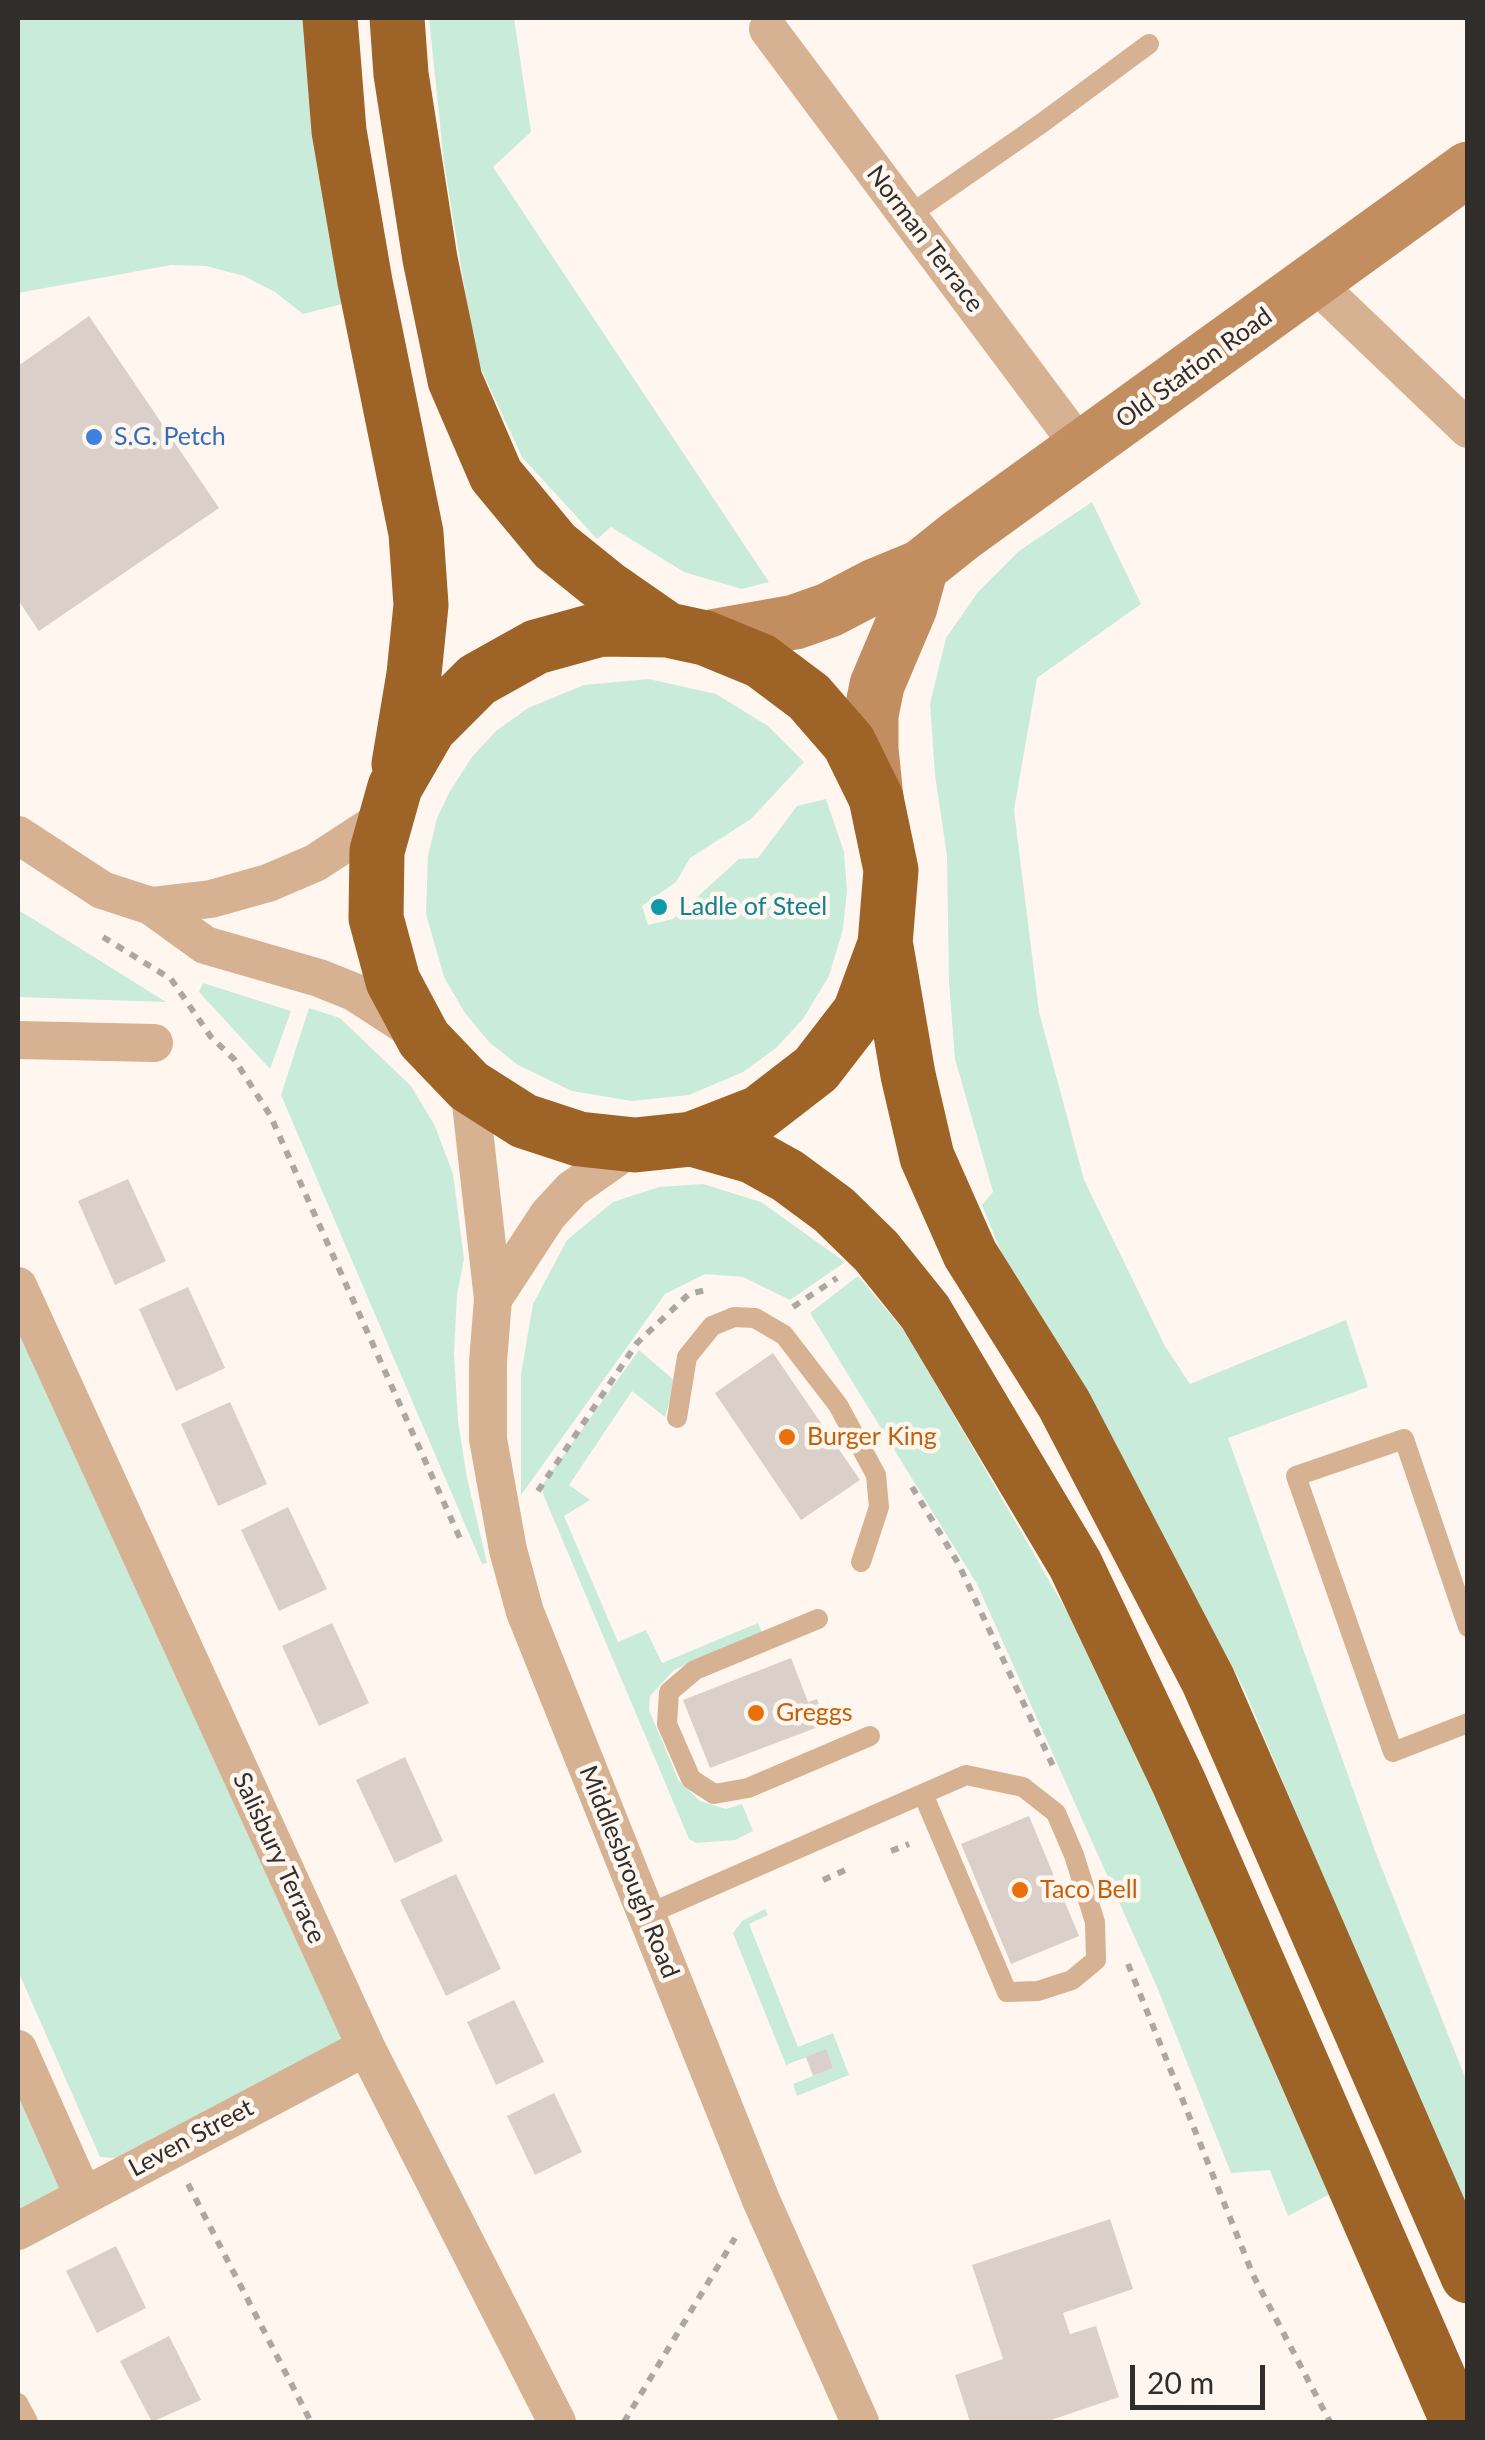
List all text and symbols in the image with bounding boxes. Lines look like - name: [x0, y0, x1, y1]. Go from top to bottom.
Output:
- street label: Norman Terrace: [860, 160, 990, 318]
- street label: Old Station Road: [1110, 301, 1278, 435]
- place label: S.G. Petch: [114, 422, 226, 452]
- marker: S.G. Petch: [83, 426, 105, 448]
- place label: Ladle of Steel: [679, 892, 827, 922]
- marker: Ladle of Steel: [648, 896, 670, 918]
- place label: Burger King: [807, 1422, 937, 1452]
- marker: Burger King: [776, 1426, 798, 1448]
- place label: Greggs: [776, 1698, 853, 1728]
- marker: Greggs: [745, 1702, 767, 1724]
- street label: Middlesbrough Road: [573, 1761, 685, 1983]
- street label: Salisbury Terrace: [226, 1768, 332, 1948]
- place label: Taco Bell: [1040, 1875, 1138, 1905]
- marker: Taco Bell: [1009, 1879, 1031, 1901]
- street label: Leven Street: [124, 2093, 258, 2183]
- scale bar: [1135, 2345, 1270, 2407]
- text: 20 m: [1147, 2364, 1214, 2400]

